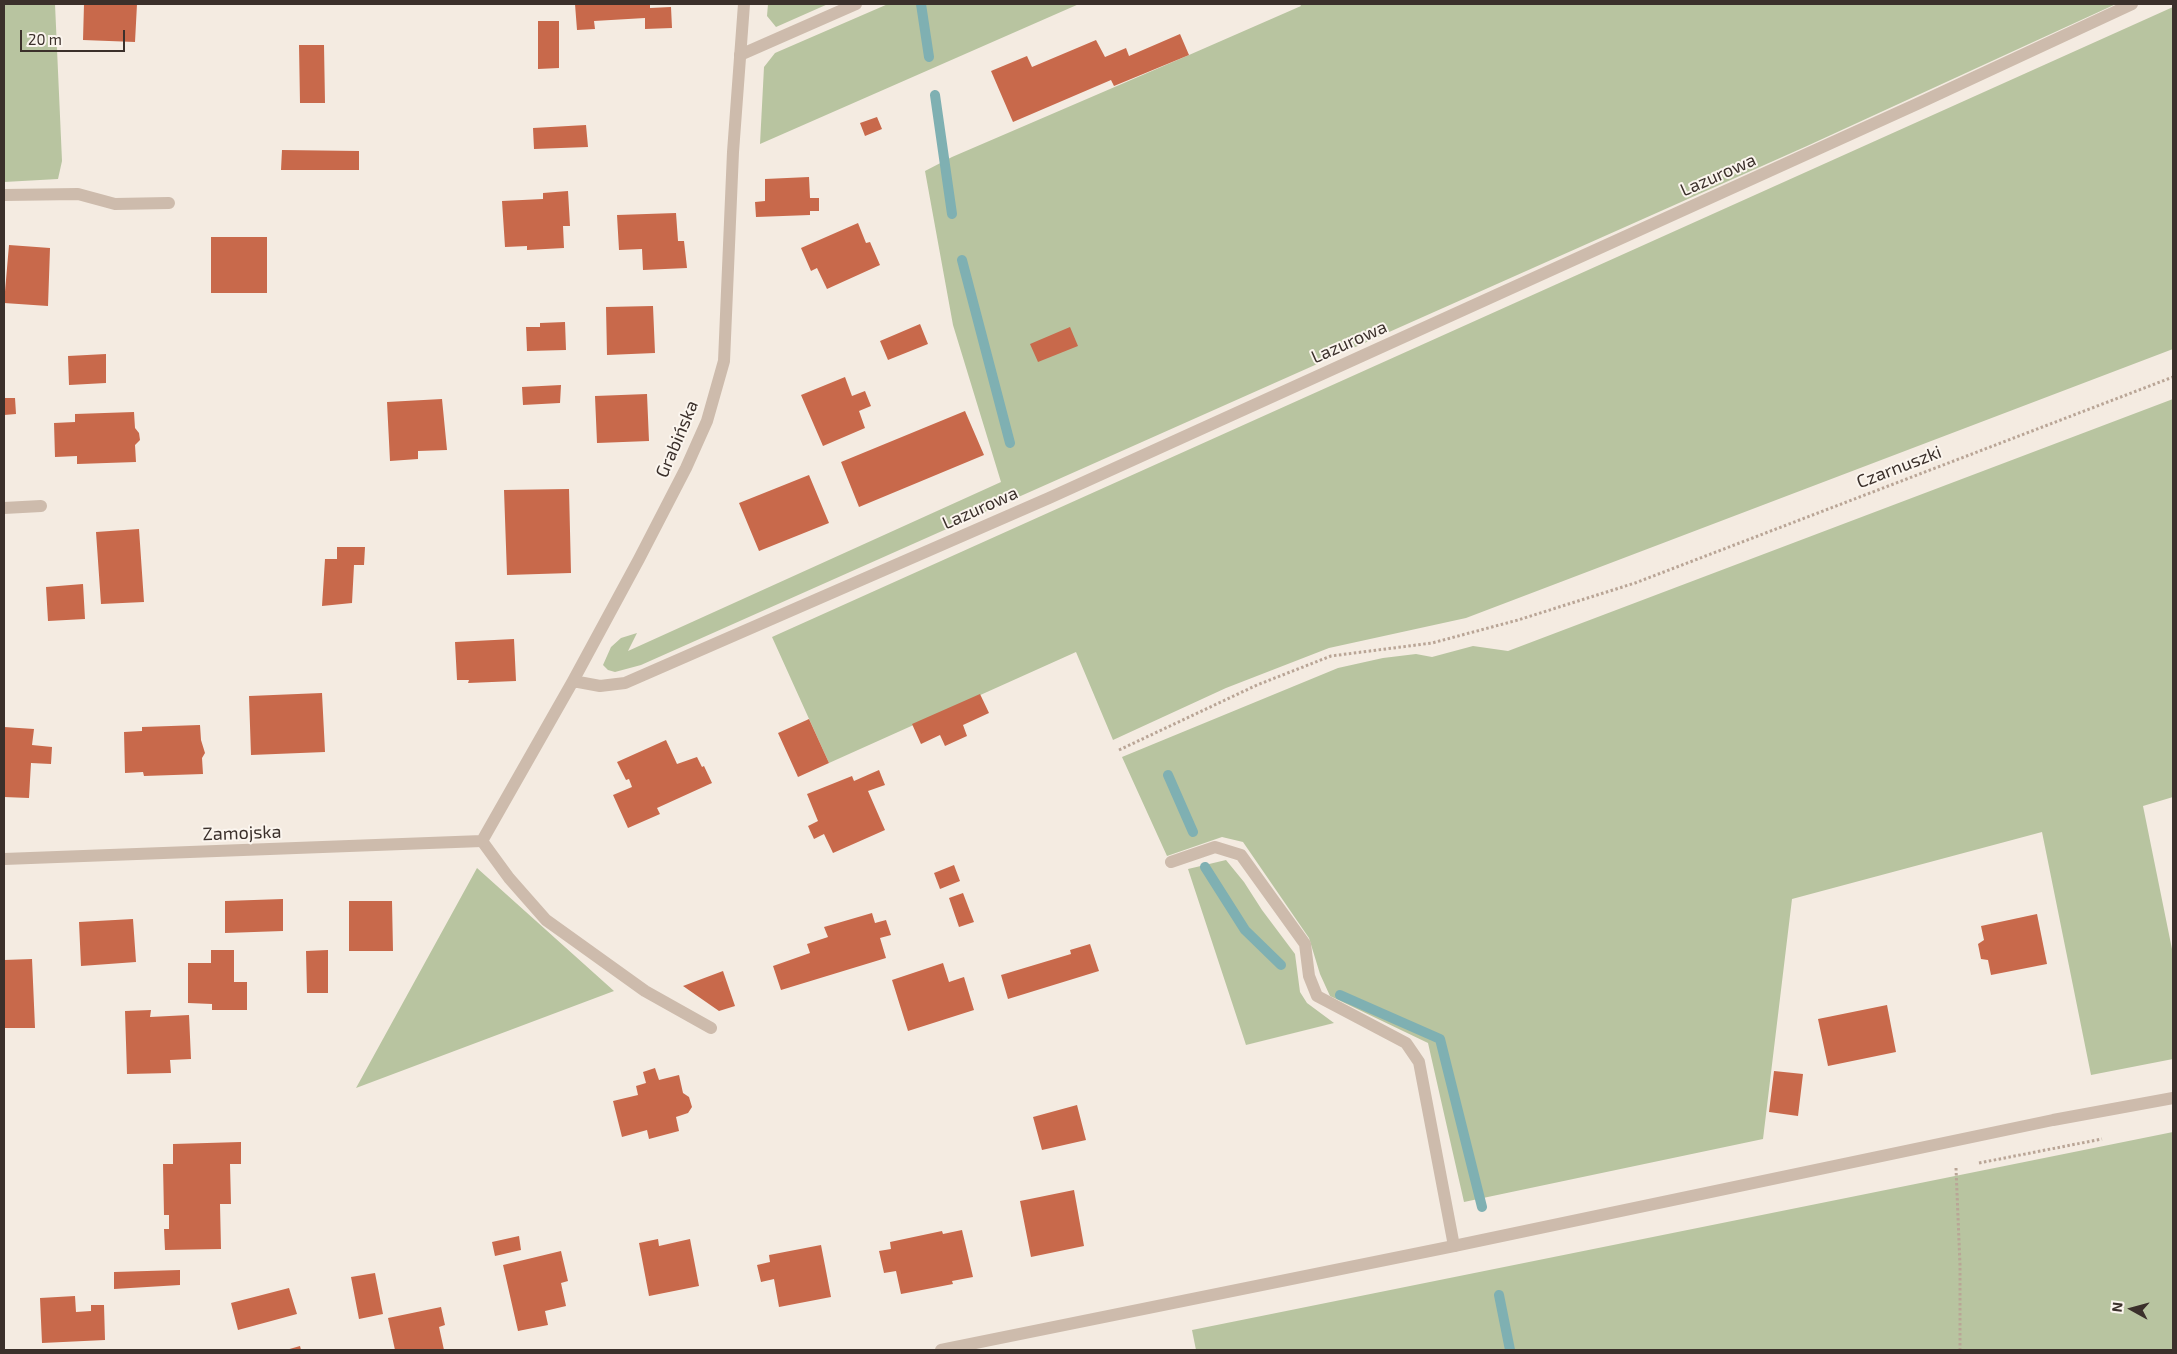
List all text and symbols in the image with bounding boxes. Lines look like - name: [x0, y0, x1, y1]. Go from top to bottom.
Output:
- scale bar: [22, 20, 128, 52]
- text: 20 m: [28, 30, 62, 48]
- street label: Lazurowa: [1677, 149, 1759, 201]
- street label: Lazurowa: [1308, 316, 1390, 368]
- street label: Grabińska: [651, 397, 703, 481]
- street label: Czarnuszki: [1853, 441, 1945, 493]
- street label: Lazurowa: [939, 482, 1021, 534]
- street label: Zamojska: [202, 821, 282, 845]
- north arrow: [2107, 1284, 2157, 1334]
- text: N: [2108, 1301, 2126, 1313]

